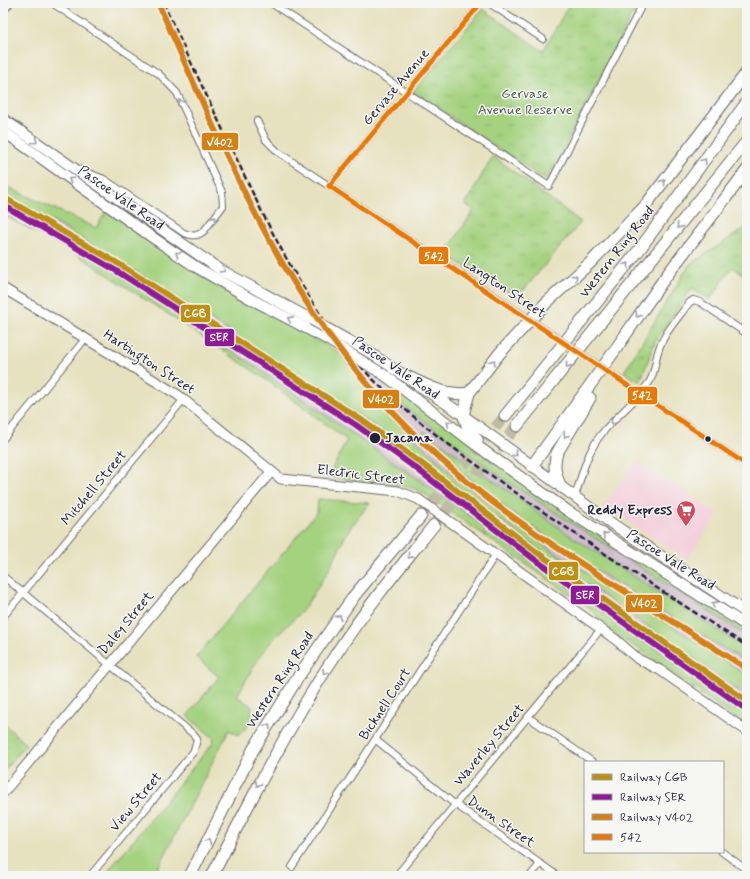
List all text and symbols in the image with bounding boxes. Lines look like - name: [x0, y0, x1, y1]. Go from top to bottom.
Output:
- street label: Gervase Avenue: [359, 45, 434, 129]
- park label: Gervase Avenue Reserve: [478, 85, 572, 119]
- one-way arrow: [177, 98, 185, 106]
- line badge: V402: [201, 132, 239, 151]
- one-way arrow: [31, 136, 38, 144]
- text: V402: [207, 136, 234, 150]
- one-way arrow: [699, 158, 706, 165]
- street label: Pascoe Vale Road: [74, 162, 168, 234]
- one-way arrow: [69, 178, 76, 185]
- one-way arrow: [658, 180, 665, 187]
- street label: Western Ring Road: [575, 202, 660, 303]
- one-way arrow: [209, 217, 216, 224]
- one-way arrow: [677, 222, 684, 229]
- line badge: 542: [418, 246, 449, 265]
- text: 542: [424, 250, 444, 264]
- one-way arrow: [175, 252, 182, 259]
- street label: Langton Street: [459, 254, 549, 323]
- one-way arrow: [622, 263, 629, 270]
- one-way arrow: [219, 266, 226, 273]
- one-way arrow: [570, 275, 577, 282]
- line badge: CGB: [180, 304, 211, 323]
- text: CGB: [184, 307, 207, 321]
- one-way arrow: [635, 311, 643, 318]
- one-way arrow: [287, 317, 294, 324]
- street label: Hartington Street: [99, 326, 198, 400]
- line badge: SER: [204, 328, 235, 347]
- text: SER: [210, 331, 229, 345]
- street label: Pascoe Vale Road: [349, 332, 443, 404]
- one-way arrow: [488, 359, 496, 366]
- one-way arrow: [566, 360, 573, 367]
- line badge: 542: [627, 386, 658, 405]
- line badge: V402: [362, 389, 400, 409]
- text: 542: [632, 389, 652, 403]
- text: V402: [368, 393, 395, 407]
- one-way arrow: [611, 417, 618, 424]
- one-way arrow: [447, 421, 454, 428]
- place label: Jacana: [385, 429, 433, 447]
- marker: Jacana: [368, 431, 382, 445]
- one-way arrow: [563, 431, 571, 438]
- unlabelled marker: [703, 434, 713, 444]
- street label: Mitchell Street: [57, 446, 131, 529]
- one-way arrow: [510, 449, 517, 456]
- street label: Electric Street: [316, 461, 406, 489]
- supermarket icon: Reddy Express: [675, 499, 697, 527]
- place label: Reddy Express: [587, 501, 672, 519]
- street label: Pascoe Vale Road: [623, 526, 719, 594]
- one-way arrow: [602, 532, 609, 539]
- one-way arrow: [407, 551, 414, 558]
- line badge: CGB: [548, 561, 579, 581]
- text: CGB: [552, 565, 575, 579]
- line badge: SER: [570, 585, 600, 605]
- street label: Daley Street: [94, 587, 158, 658]
- text: SER: [576, 589, 595, 603]
- line badge: V402: [625, 594, 663, 613]
- text: V402: [631, 597, 658, 611]
- one-way arrow: [712, 602, 719, 609]
- one-way arrow: [334, 615, 341, 622]
- street label: Western Ring Road: [242, 628, 320, 733]
- street label: Bicknell Court: [355, 664, 415, 743]
- one-way arrow: [322, 668, 329, 675]
- street label: Waverley Street: [450, 700, 529, 790]
- one-way arrow: [263, 723, 271, 730]
- legend: [584, 761, 724, 853]
- street label: View Street: [106, 768, 166, 835]
- text: Railway CGB: [620, 770, 688, 786]
- one-way arrow: [256, 779, 263, 787]
- text: Railway SER: [620, 790, 687, 806]
- street label: Dunn Street: [464, 792, 539, 852]
- text: Railway V402: [620, 810, 693, 826]
- text: 542: [620, 830, 642, 846]
- one-way arrow: [203, 838, 211, 845]

